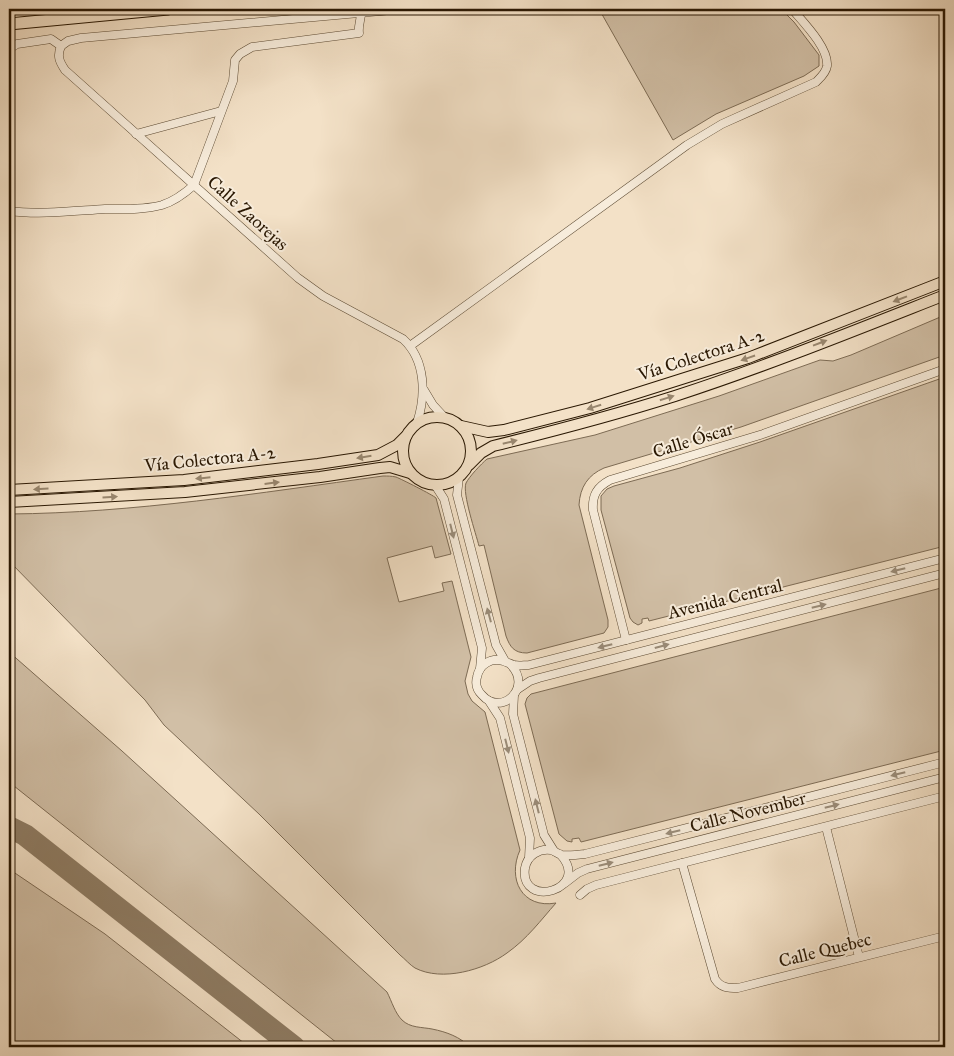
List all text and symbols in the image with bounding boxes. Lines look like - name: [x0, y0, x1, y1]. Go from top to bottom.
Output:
- street label: Calle Zaorejas: [203, 171, 293, 255]
- one-way arrow: [892, 295, 907, 303]
- street label: Vía Colectora A-2: [634, 324, 767, 386]
- one-way arrow: [813, 339, 827, 347]
- one-way arrow: [741, 355, 756, 362]
- one-way arrow: [659, 394, 674, 402]
- one-way arrow: [586, 404, 601, 412]
- street label: Calle Óscar: [649, 415, 736, 463]
- one-way arrow: [503, 437, 518, 445]
- street label: Vía Colectora A-2: [142, 441, 277, 477]
- one-way arrow: [356, 454, 372, 462]
- one-way arrow: [195, 474, 211, 482]
- one-way arrow: [264, 479, 280, 487]
- one-way arrow: [33, 485, 49, 493]
- one-way arrow: [102, 492, 118, 500]
- one-way arrow: [448, 523, 456, 538]
- one-way arrow: [890, 567, 905, 575]
- street label: Avenida Central: [664, 574, 785, 624]
- one-way arrow: [812, 601, 827, 609]
- one-way arrow: [484, 608, 492, 623]
- one-way arrow: [597, 642, 612, 650]
- one-way arrow: [655, 642, 670, 650]
- one-way arrow: [503, 738, 511, 753]
- one-way arrow: [890, 770, 906, 778]
- street label: Calle November: [688, 787, 809, 837]
- one-way arrow: [533, 798, 541, 813]
- one-way arrow: [824, 802, 839, 810]
- one-way arrow: [665, 828, 680, 836]
- one-way arrow: [599, 860, 614, 868]
- street label: Calle Quebec: [776, 928, 874, 972]

